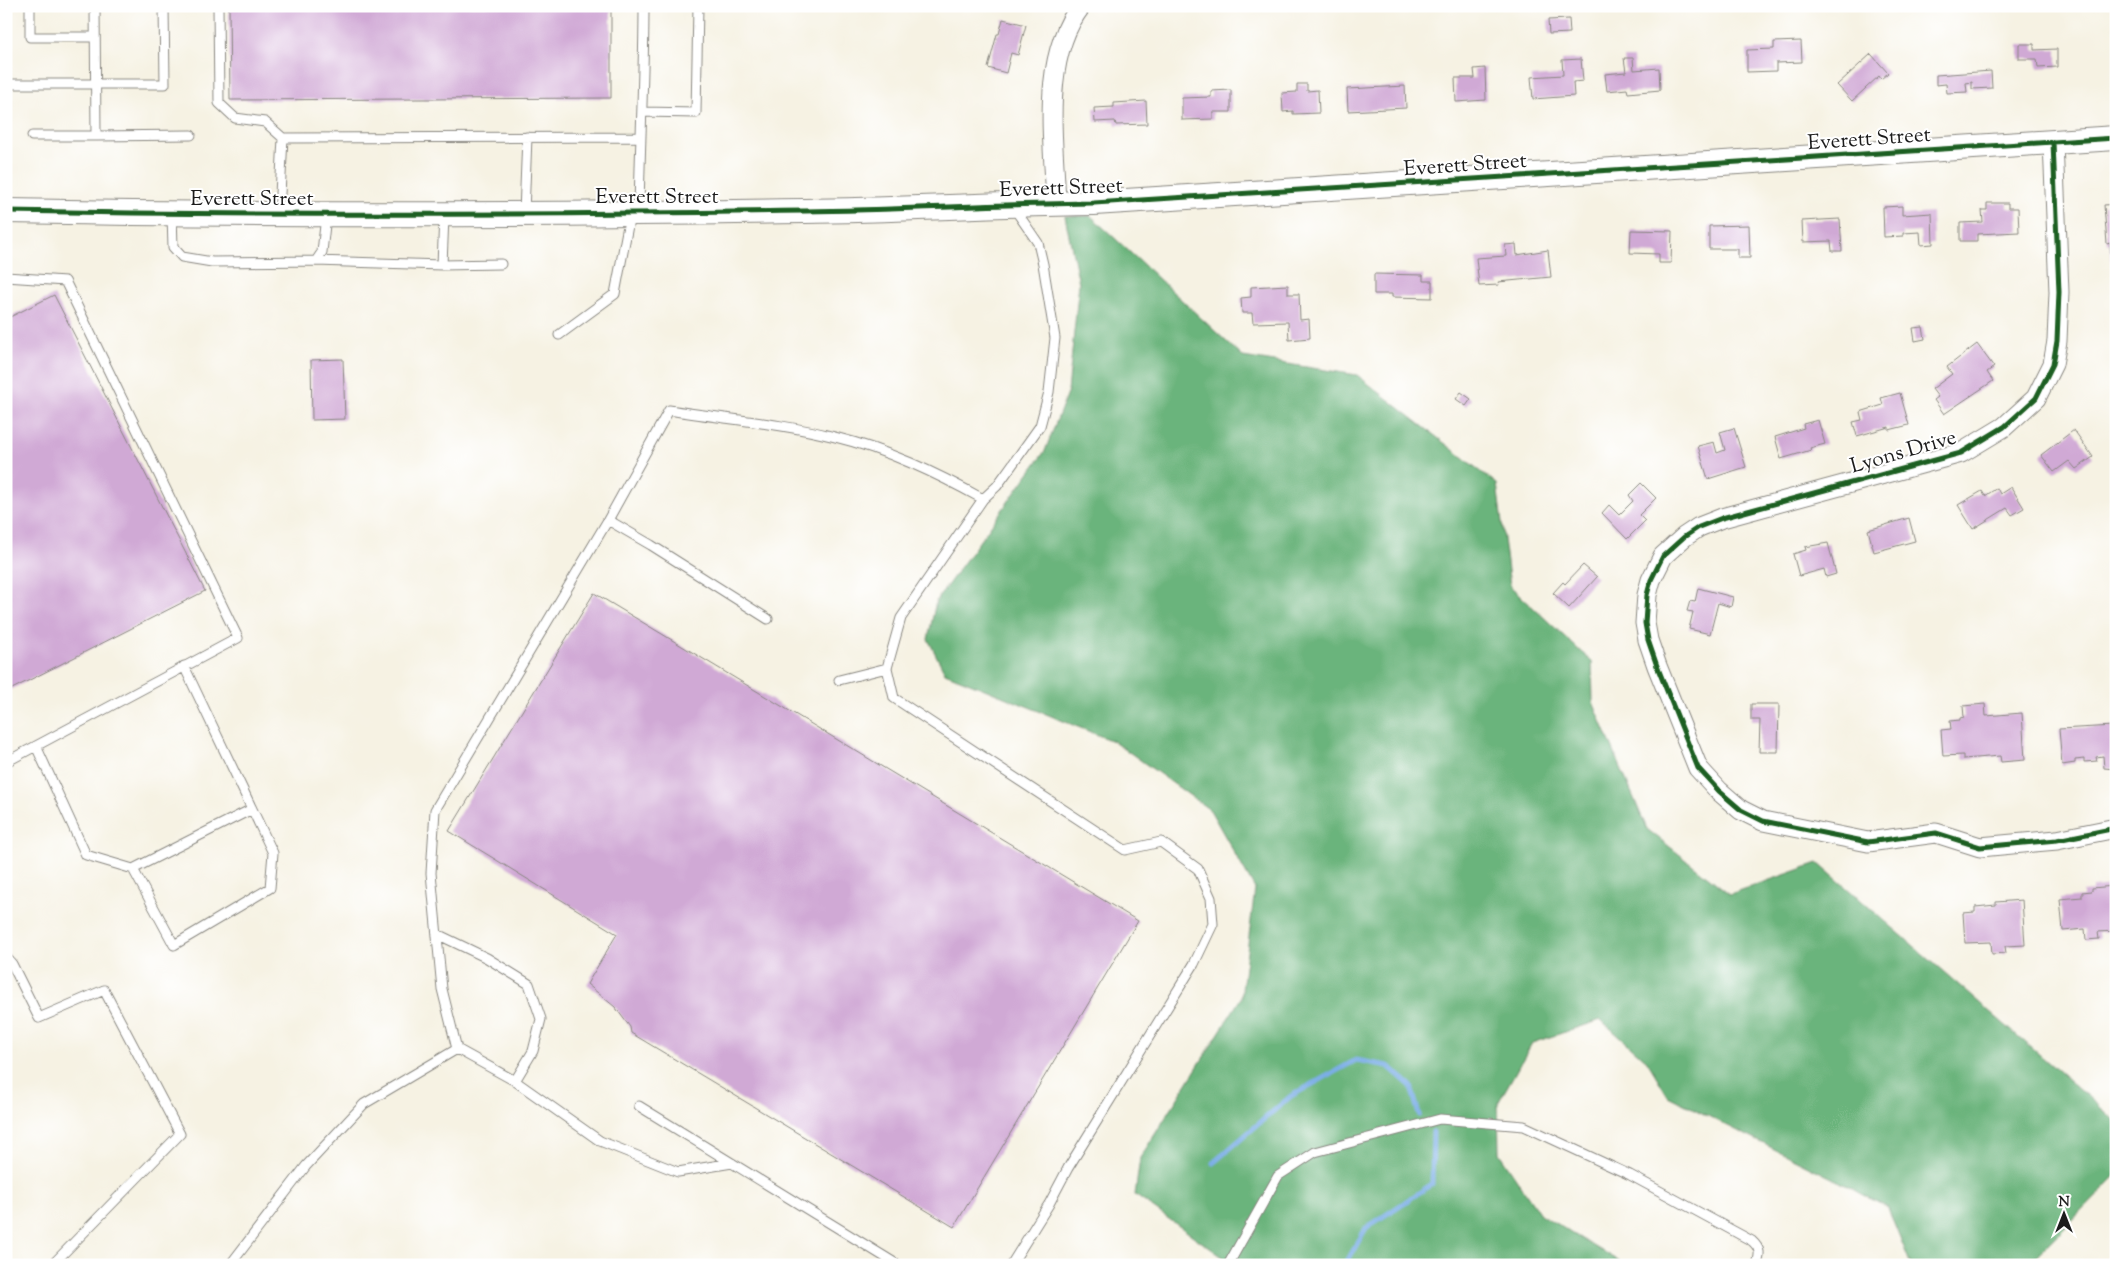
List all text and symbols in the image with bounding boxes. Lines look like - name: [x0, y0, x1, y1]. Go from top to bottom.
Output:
- street label: Everett Street: [1807, 121, 1932, 159]
- street label: Everett Street: [1403, 147, 1528, 185]
- street label: Everett Street: [999, 172, 1123, 206]
- street label: Everett Street: [595, 183, 719, 213]
- street label: Everett Street: [190, 185, 314, 215]
- street label: Lyons Drive: [1847, 423, 1960, 482]
- north arrow: [2040, 1188, 2090, 1238]
- text: N: [2058, 1193, 2070, 1213]

